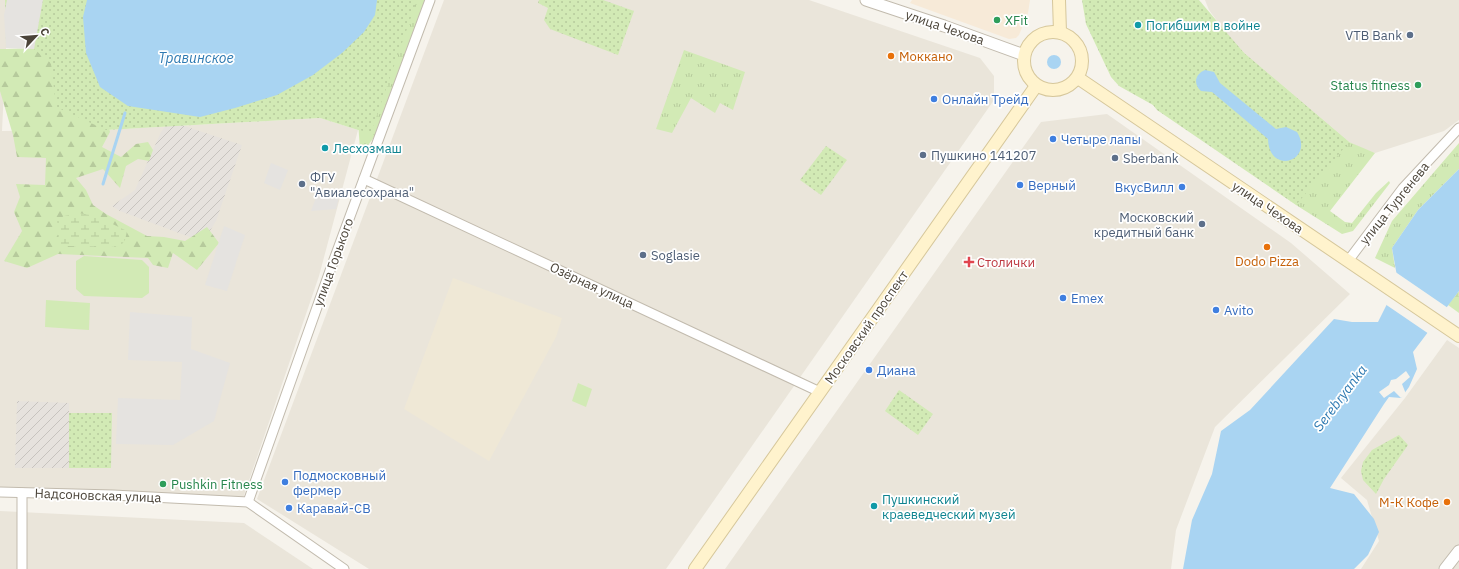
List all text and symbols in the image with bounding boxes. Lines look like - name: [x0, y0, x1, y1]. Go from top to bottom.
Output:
- street label: улица Чехова: [903, 6, 987, 49]
- place label: XFit: [1005, 12, 1028, 29]
- marker: XFit: [992, 15, 1002, 25]
- north arrow: [16, 16, 56, 56]
- place label: Погибшим в войне: [1146, 17, 1260, 34]
- marker: Погибшим в войне: [1133, 20, 1143, 30]
- text: С: [37, 25, 53, 38]
- place label: VTB Bank: [1345, 27, 1402, 44]
- marker: VTB Bank: [1405, 30, 1415, 40]
- place label: Моккано: [899, 48, 953, 65]
- water label: Травинское: [158, 49, 234, 67]
- marker: Моккано: [886, 51, 896, 61]
- place label: Status fitness: [1331, 77, 1410, 94]
- marker: Status fitness: [1413, 80, 1423, 90]
- place label: Онлайн Трейд: [942, 91, 1029, 108]
- marker: Онлайн Трейд: [929, 94, 939, 104]
- place label: Четыре лапы: [1061, 131, 1141, 148]
- marker: Четыре лапы: [1048, 134, 1058, 144]
- place label: Лесхозмаш: [333, 140, 402, 157]
- marker: Лесхозмаш: [320, 143, 330, 153]
- place label: Пушкино 141207: [931, 147, 1036, 164]
- marker: Пушкино 141207: [918, 150, 928, 160]
- place label: Sberbank: [1123, 150, 1179, 167]
- marker: Sberbank: [1110, 153, 1120, 163]
- street label: улица Тургенева: [1356, 158, 1433, 248]
- place label: ФГУ "Авиалесохрана": [310, 169, 414, 201]
- place label: Верный: [1028, 177, 1076, 194]
- street label: улица Чехова: [1229, 177, 1307, 237]
- marker: ФГУ "Авиалесохрана": [297, 179, 307, 189]
- place label: ВкусВилл: [1115, 179, 1174, 196]
- marker: Верный: [1015, 180, 1025, 190]
- marker: ВкусВилл: [1177, 182, 1187, 192]
- place label: Московский кредитный банк: [1094, 209, 1194, 241]
- street label: улица Горького: [310, 216, 357, 309]
- marker: Московский кредитный банк: [1197, 219, 1207, 229]
- marker: Dodo Pizza: [1262, 242, 1272, 252]
- place label: Soglasie: [651, 247, 700, 264]
- marker: Soglasie: [638, 250, 648, 260]
- place label: Dodo Pizza: [1235, 253, 1299, 270]
- place label: Столички: [977, 254, 1035, 271]
- marker: Столички: [964, 257, 974, 267]
- street label: Озёрная улица: [547, 259, 637, 312]
- street label: Московский проспект: [821, 267, 912, 387]
- place label: Emex: [1071, 290, 1104, 307]
- marker: Emex: [1058, 293, 1068, 303]
- place label: Avito: [1224, 302, 1254, 319]
- marker: Avito: [1211, 305, 1221, 315]
- water label: Serebryanka: [1309, 361, 1371, 435]
- place label: Диана: [877, 362, 916, 379]
- marker: Диана: [864, 365, 874, 375]
- place label: Подмосковный фермер: [293, 467, 386, 499]
- place label: Pushkin Fitness: [171, 476, 263, 493]
- marker: Подмосковный фермер: [280, 477, 290, 487]
- marker: Pushkin Fitness: [158, 479, 168, 489]
- street label: Надсоновская улица: [34, 485, 162, 506]
- place label: Пушкинский краеведческий музей: [882, 491, 1016, 523]
- place label: М-К Кофе: [1379, 494, 1439, 511]
- marker: М-К Кофе: [1442, 497, 1452, 507]
- place label: Каравай-СВ: [297, 500, 371, 517]
- marker: Пушкинский краеведческий музей: [869, 501, 879, 511]
- marker: Каравай-СВ: [284, 503, 294, 513]

